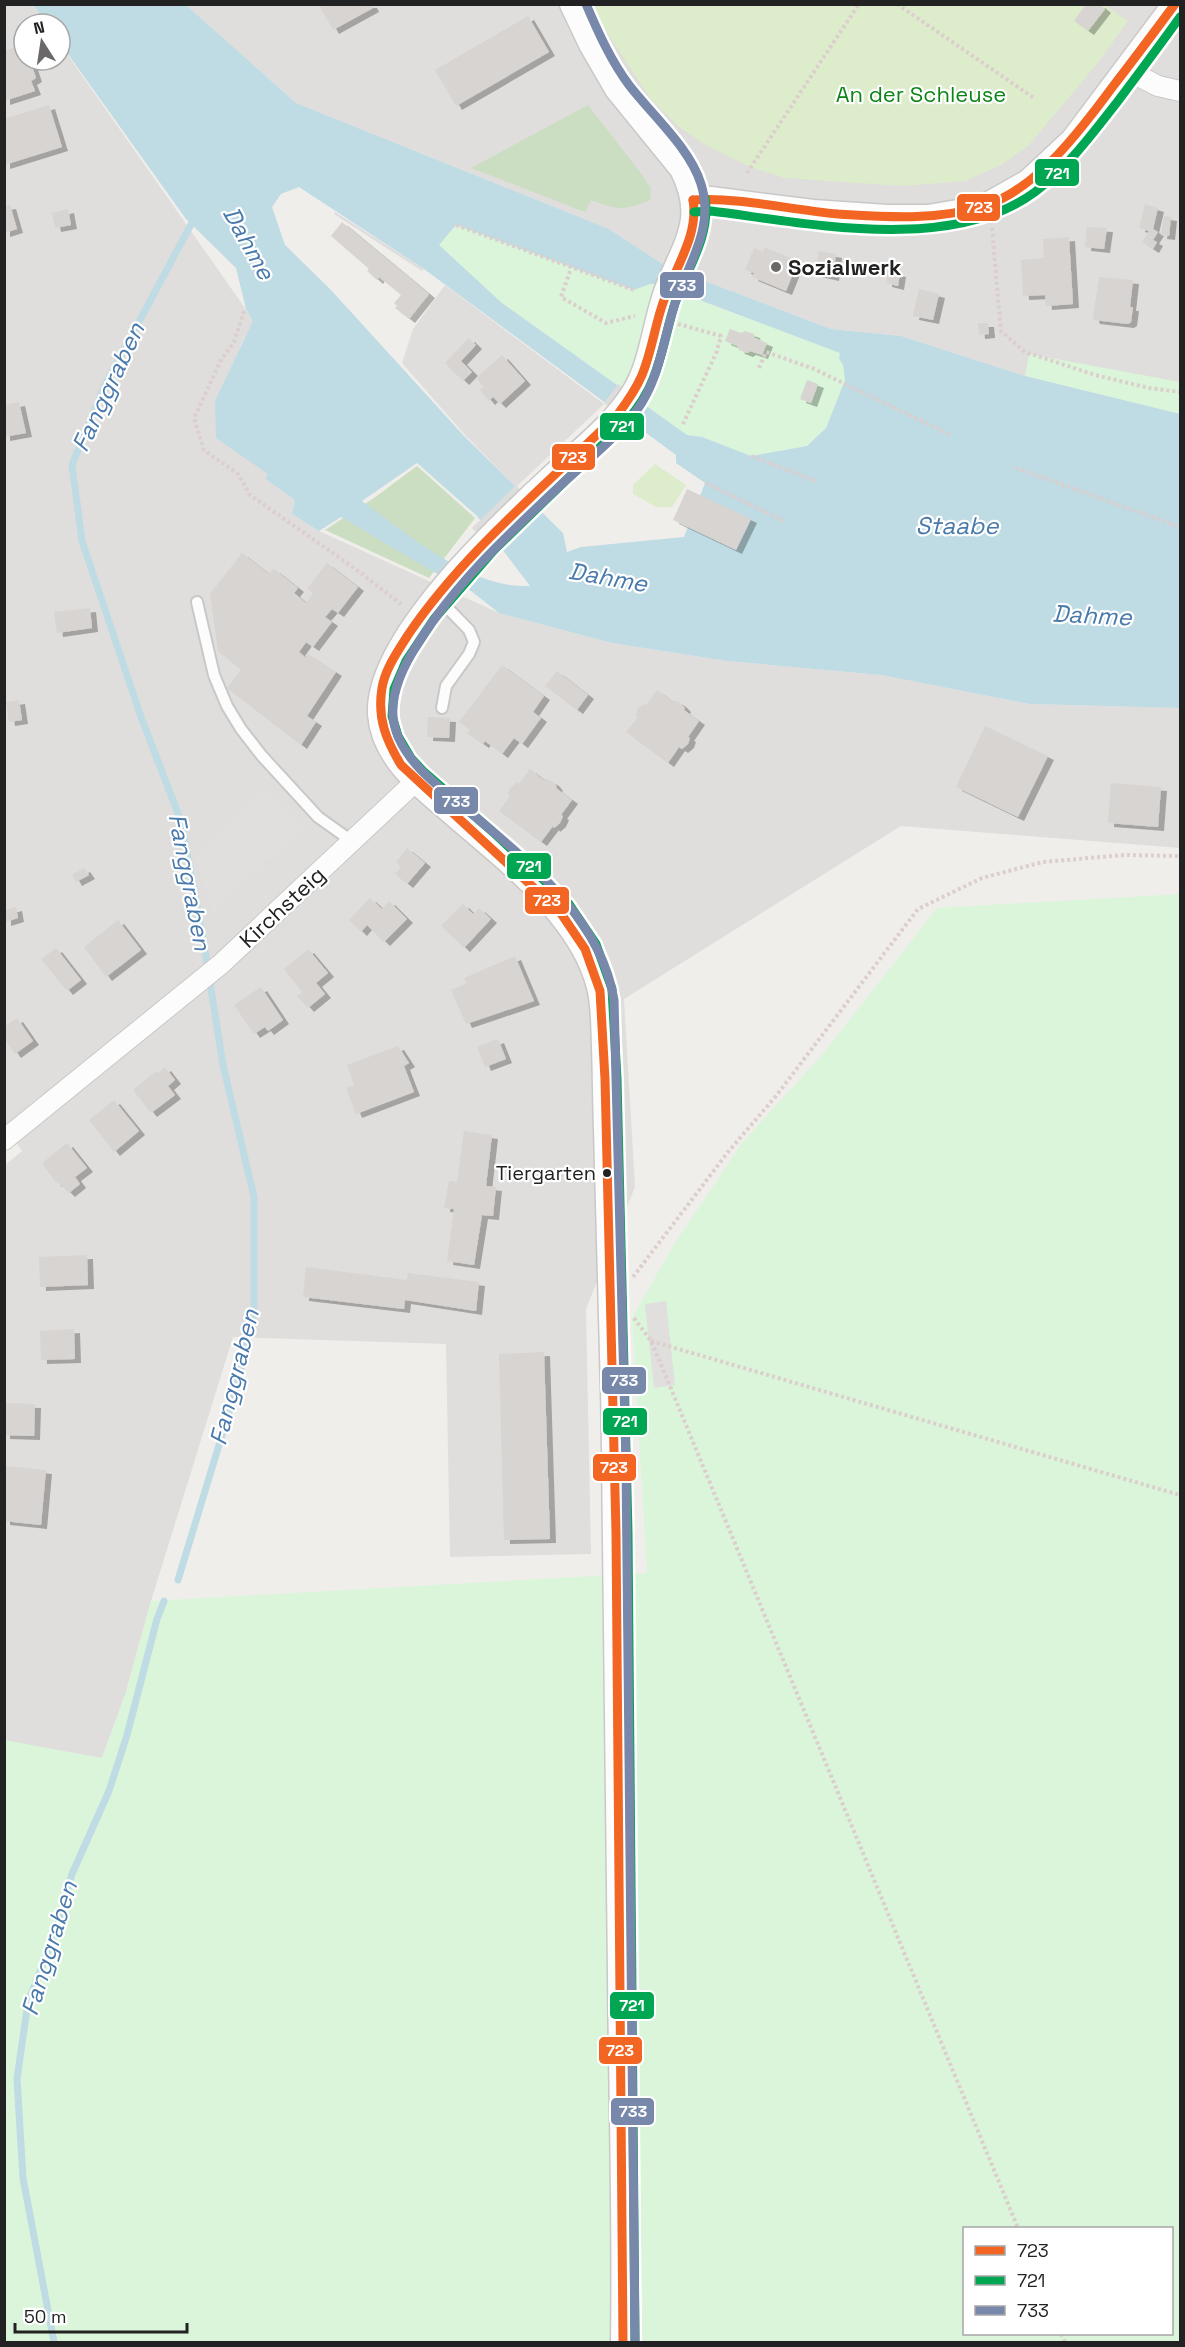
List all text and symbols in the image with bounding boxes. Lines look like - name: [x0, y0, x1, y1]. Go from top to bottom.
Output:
- north arrow: [12, 12, 72, 72]
- text: N: [32, 16, 46, 39]
- park label: An der Schleuse: [836, 80, 1006, 108]
- line badge: 721: [1034, 158, 1080, 187]
- text: 721: [1044, 163, 1070, 184]
- line badge: 723: [956, 193, 1001, 222]
- text: 723: [965, 197, 993, 218]
- water label: Dahme: [216, 201, 282, 286]
- place label: Sozialwerk: [788, 253, 902, 281]
- marker: Sozialwerk: [769, 260, 783, 274]
- line badge: 733: [659, 271, 705, 299]
- text: 733: [668, 275, 696, 296]
- water label: Fanggraben: [65, 316, 152, 457]
- line badge: 721: [599, 412, 645, 441]
- text: 721: [609, 416, 635, 437]
- line badge: 723: [551, 443, 596, 471]
- text: 723: [559, 447, 587, 468]
- water label: Staabe: [916, 510, 999, 541]
- water label: Dahme: [566, 555, 651, 599]
- water label: Dahme: [1052, 597, 1133, 633]
- line badge: 733: [433, 786, 479, 815]
- text: 733: [442, 791, 470, 812]
- water label: Fanggraben: [162, 811, 219, 954]
- line badge: 721: [506, 852, 552, 880]
- text: 721: [516, 856, 542, 877]
- street label: Kirchsteig: [233, 860, 331, 954]
- line badge: 723: [524, 886, 570, 915]
- text: 723: [533, 890, 561, 911]
- place label: Tiergarten: [496, 1160, 596, 1186]
- marker: Tiergarten: [601, 1167, 613, 1179]
- water label: Fanggraben: [202, 1305, 266, 1448]
- line badge: 733: [601, 1366, 647, 1395]
- text: 733: [610, 1370, 638, 1391]
- line badge: 721: [602, 1407, 648, 1436]
- text: 721: [612, 1411, 638, 1432]
- line badge: 723: [592, 1453, 637, 1482]
- text: 723: [600, 1457, 628, 1478]
- water label: Fanggraben: [14, 1876, 85, 2019]
- line badge: 721: [609, 1991, 655, 2020]
- text: 721: [619, 1995, 645, 2016]
- line badge: 723: [598, 2036, 643, 2065]
- text: 723: [606, 2040, 634, 2061]
- line badge: 733: [610, 2097, 655, 2126]
- text: 733: [619, 2101, 647, 2122]
- legend: [963, 2227, 1173, 2335]
- text: 723: [1017, 2239, 1049, 2262]
- text: 721: [1017, 2269, 1045, 2292]
- scale bar: [15, 2296, 188, 2334]
- text: 733: [1017, 2299, 1049, 2322]
- text: 50 m: [24, 2305, 66, 2328]

